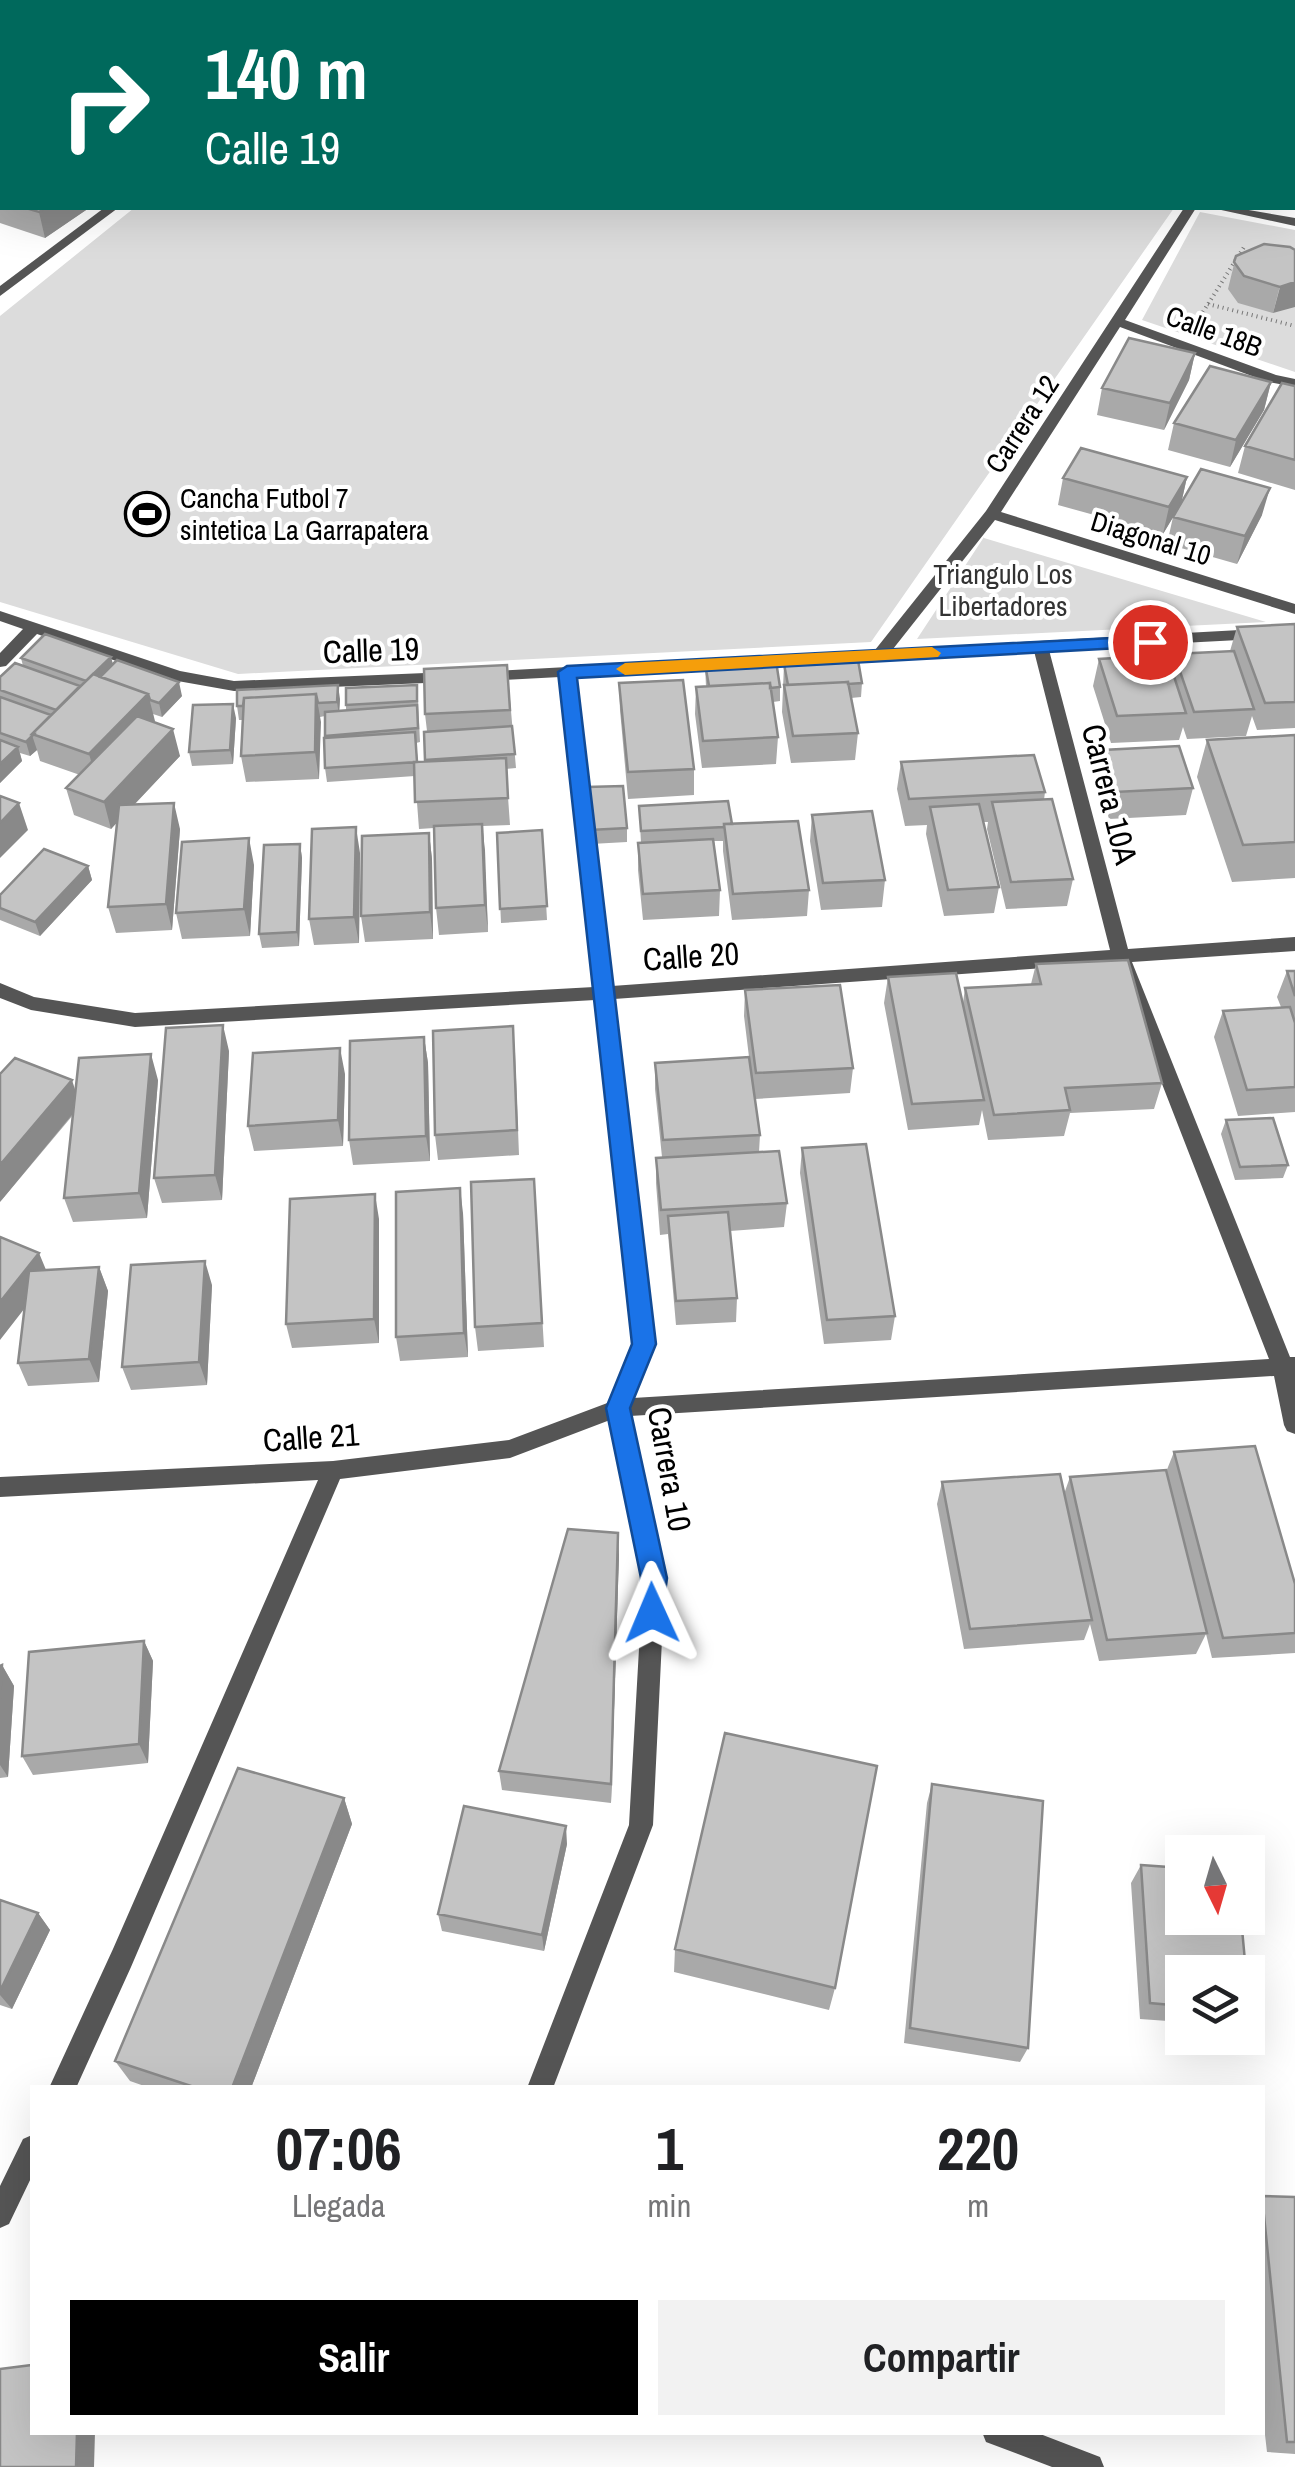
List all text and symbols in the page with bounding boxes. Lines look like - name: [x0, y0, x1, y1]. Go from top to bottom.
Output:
- text: 140 m: [205, 27, 368, 121]
- icon: right: [40, 40, 170, 170]
- text: Calle 19: [205, 117, 340, 178]
- street label: Calle 18B: [1161, 296, 1267, 366]
- street label: Carrera 12: [976, 368, 1068, 480]
- place label: Cancha Futbol 7 sintetica La Garrapatera: [180, 479, 429, 549]
- sports icon: Cancha Futbol 7 sintetica La Garrapatera: [124, 491, 170, 537]
- street label: Diagonal 10: [1086, 502, 1216, 574]
- park label: Triangulo Los Libertadores: [933, 555, 1073, 625]
- pin: [1108, 600, 1193, 685]
- icon: arrive: [1123, 615, 1178, 670]
- street label: Calle 19: [322, 627, 420, 673]
- street label: Carrera 10A: [1072, 719, 1148, 869]
- street label: Calle 20: [641, 931, 741, 981]
- street label: Carrera 10: [638, 1404, 702, 1534]
- street label: Calle 21: [261, 1412, 361, 1462]
- position arrow: [600, 1561, 704, 1665]
- north arrow: [1165, 1835, 1265, 1935]
- map controls: [1165, 1835, 1265, 2055]
- button: layers: [1165, 1955, 1265, 2055]
- text: 07:06: [276, 2108, 402, 2189]
- text: 1: [656, 2108, 683, 2189]
- text: 220: [937, 2108, 1019, 2189]
- text: Llegada: [292, 2184, 385, 2227]
- text: min: [647, 2184, 691, 2227]
- text: m: [967, 2184, 989, 2227]
- button: Salir: [70, 2300, 638, 2415]
- button: Compartir: [658, 2300, 1225, 2415]

